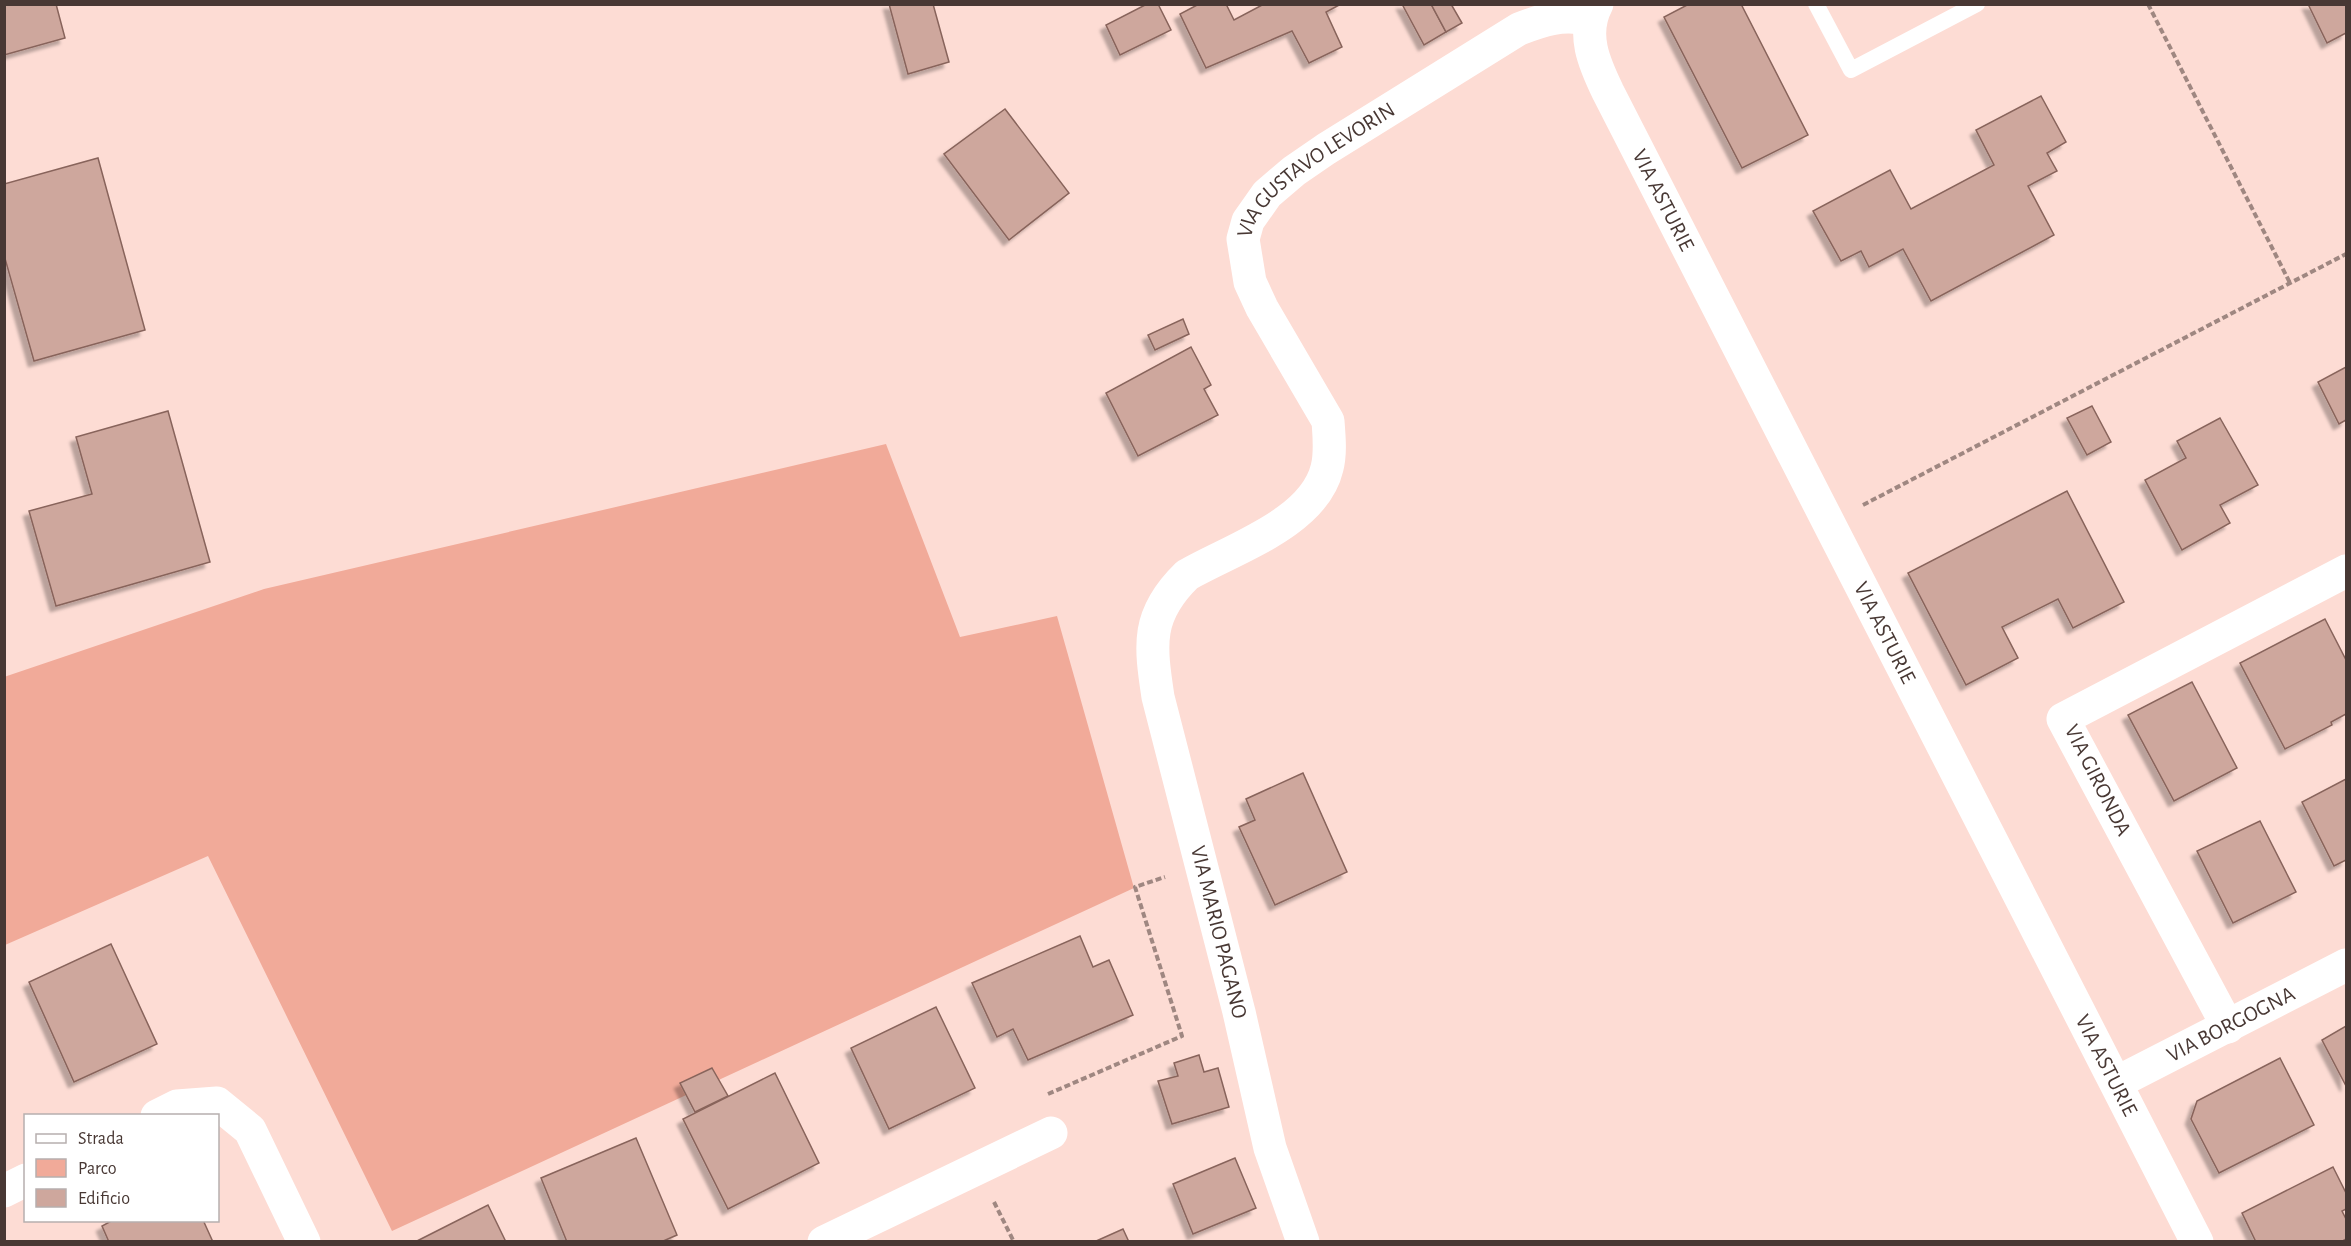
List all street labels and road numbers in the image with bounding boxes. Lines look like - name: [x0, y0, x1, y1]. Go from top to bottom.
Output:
- street label: VIA GUSTAVO LEVORIN: [1233, 98, 1399, 240]
- street label: VIA ASTURIE: [1628, 146, 1699, 255]
- street label: VIA ASTURIE: [1850, 578, 1920, 687]
- street label: VIA GIRONDA: [2061, 721, 2135, 839]
- street label: VIA MARIO PAGANO: [1187, 843, 1251, 1021]
- street label: VIA BORGOGNA: [2163, 982, 2299, 1066]
- street label: VIA ASTURIE: [2071, 1011, 2142, 1120]

